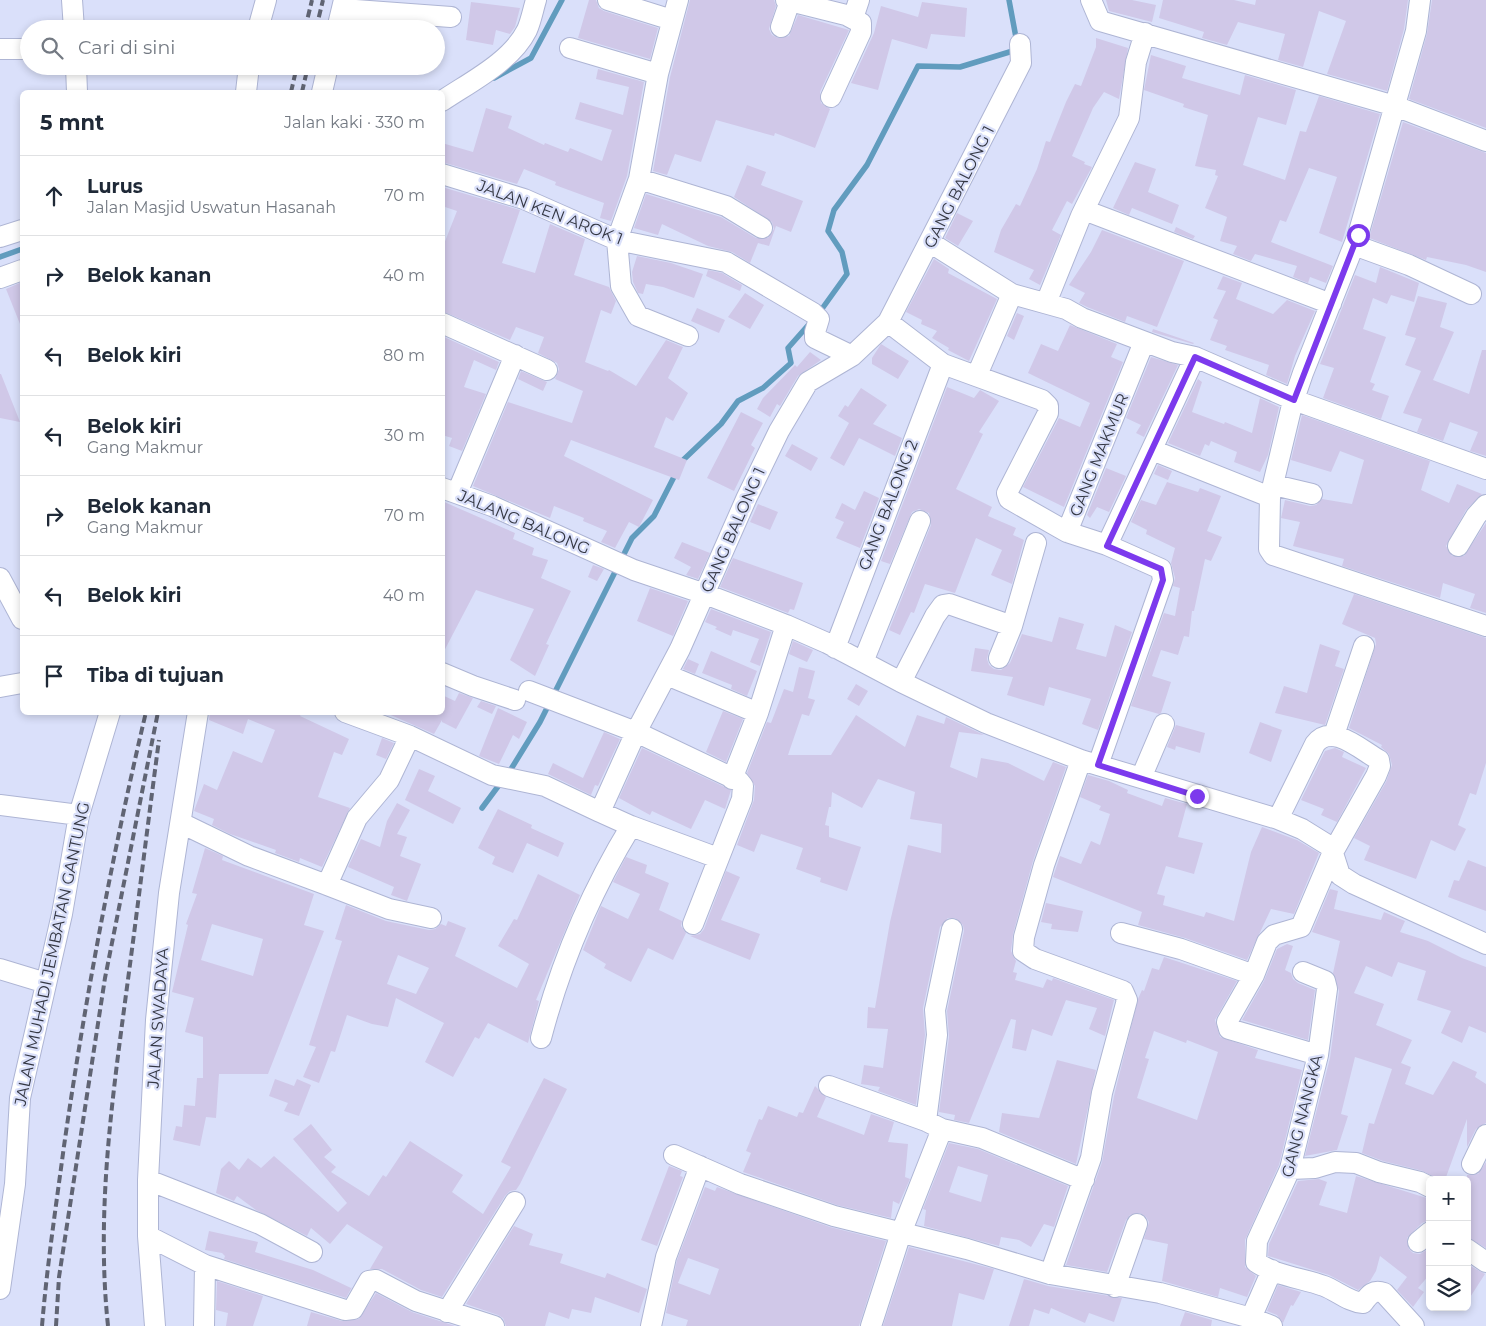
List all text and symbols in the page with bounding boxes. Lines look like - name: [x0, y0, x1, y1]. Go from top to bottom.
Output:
- search box: [20, 20, 445, 75]
- icon: search: [38, 34, 66, 62]
- text: Cari di sini: [78, 36, 175, 59]
- text: 5 mnt: [40, 110, 104, 135]
- text: Jalan kaki · 330 m: [284, 113, 425, 132]
- street label: GANG BALONG 1: [920, 123, 998, 251]
- text: Lurus: [87, 175, 143, 198]
- street label: JALAN KEN AROK 1: [474, 175, 625, 249]
- icon: ahead: [40, 182, 68, 210]
- text: 70 m: [384, 186, 425, 205]
- text: Jalan Masjid Uswatun Hasanah: [87, 198, 336, 217]
- route start: [1347, 224, 1370, 247]
- icon: right: [40, 262, 68, 290]
- text: Belok kanan: [87, 264, 211, 287]
- text: 40 m: [383, 266, 425, 285]
- icon: left: [40, 342, 68, 370]
- text: Belok kiri: [87, 344, 182, 367]
- text: 80 m: [383, 346, 425, 365]
- street label: GANG MAKMUR: [1066, 391, 1132, 519]
- text: Belok kiri: [87, 415, 182, 438]
- icon: left: [40, 422, 68, 450]
- text: 30 m: [384, 426, 425, 445]
- street label: GANG BALONG 2: [854, 437, 922, 573]
- text: Gang Makmur: [87, 438, 203, 457]
- street label: GANG BALONG 1: [697, 465, 769, 595]
- street label: JALANG BALONG: [454, 485, 593, 558]
- text: Belok kanan: [87, 495, 211, 518]
- icon: right: [40, 502, 68, 530]
- text: 70 m: [384, 506, 425, 525]
- text: Gang Makmur: [87, 518, 203, 537]
- icon: left: [40, 582, 68, 610]
- text: Belok kiri: [87, 584, 182, 607]
- text: 40 m: [383, 586, 425, 605]
- icon: arrive: [40, 662, 68, 690]
- text: Tiba di tujuan: [87, 664, 224, 687]
- route end: [1186, 785, 1209, 808]
- street label: JALAN MUHADI JEMBATAN GANTUNG: [10, 800, 94, 1109]
- street label: JALAN SWADAYA: [144, 947, 172, 1090]
- street label: GANG NANGKA: [1278, 1052, 1327, 1179]
- map controls: [1426, 1176, 1471, 1311]
- button: +: [1426, 1176, 1471, 1221]
- button: −: [1426, 1221, 1471, 1266]
- button: layers: [1426, 1266, 1471, 1311]

